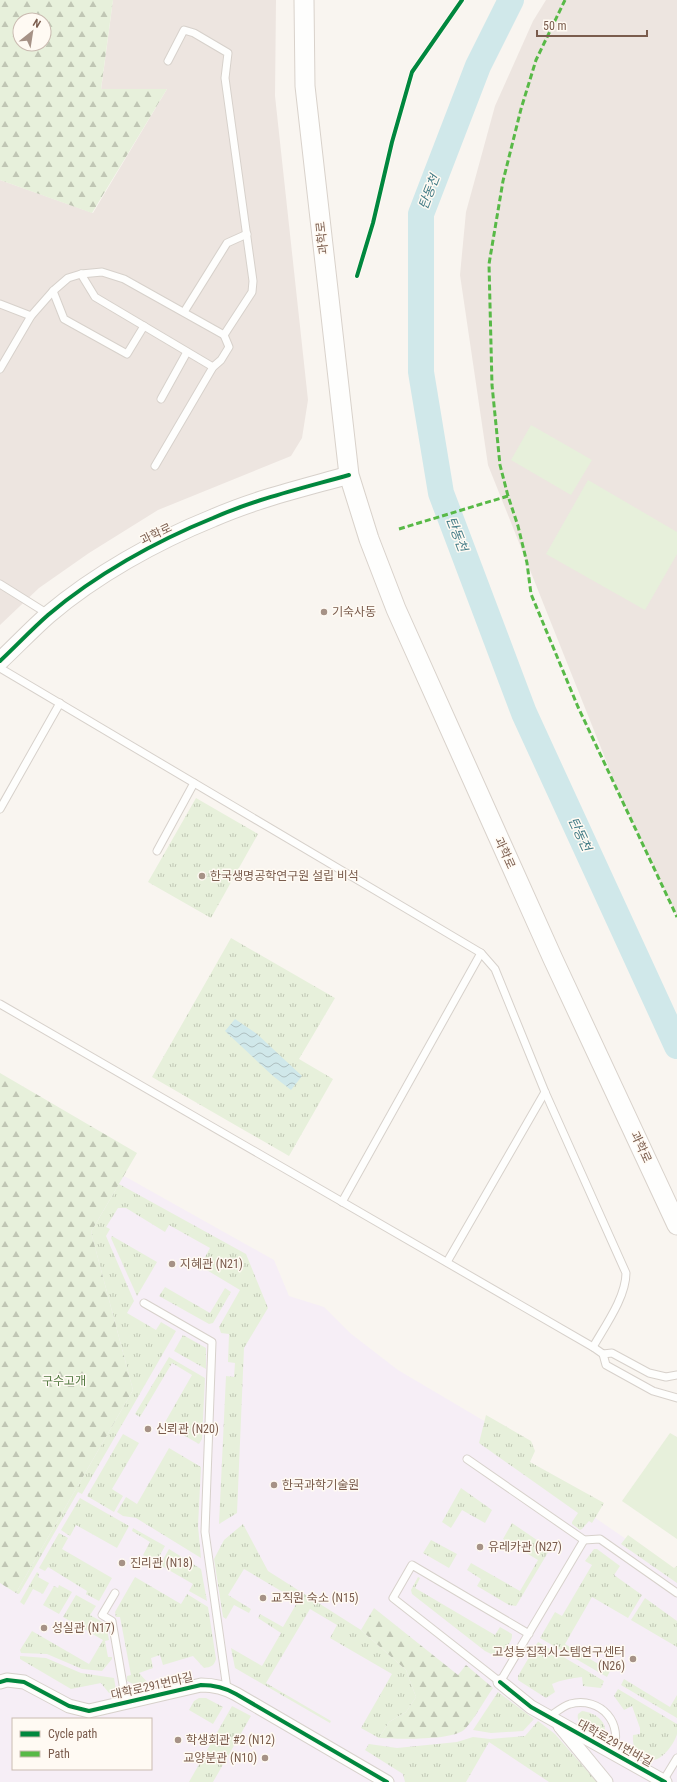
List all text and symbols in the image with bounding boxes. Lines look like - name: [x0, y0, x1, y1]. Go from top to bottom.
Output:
- north arrow: [12, 12, 52, 52]
- scale bar: [537, 12, 647, 38]
- text: N: [31, 16, 43, 31]
- text: 50 m: [543, 19, 567, 33]
- water label: 탄동천: [416, 172, 443, 211]
- street label: 과학로: [313, 221, 331, 255]
- water label: 탄동천: [444, 515, 471, 554]
- street label: 과학로: [138, 520, 174, 548]
- place label: 기숙사동: [332, 605, 376, 619]
- marker: 기숙사동: [319, 607, 329, 617]
- water label: 탄동천: [566, 815, 595, 854]
- street label: 과학로: [492, 835, 518, 871]
- place label: 한국생명공학연구원 설립 비석: [210, 869, 359, 883]
- marker: 한국생명공학연구원 설립 비석: [197, 871, 207, 881]
- street label: 과학로: [628, 1129, 654, 1165]
- place label: 지혜관 (N21): [180, 1257, 243, 1271]
- marker: 지혜관 (N21): [167, 1259, 177, 1269]
- park label: 구수고개: [42, 1374, 86, 1388]
- place label: 신뢰관 (N20): [156, 1422, 219, 1436]
- marker: 신뢰관 (N20): [143, 1424, 153, 1434]
- place label: 한국과학기술원: [282, 1478, 359, 1492]
- marker: 한국과학기술원: [269, 1480, 279, 1490]
- place label: 유레카관 (N27): [488, 1540, 562, 1554]
- marker: 유레카관 (N27): [475, 1542, 485, 1552]
- place label: 진리관 (N18): [130, 1556, 193, 1570]
- marker: 진리관 (N18): [117, 1558, 127, 1568]
- place label: 교직원 숙소 (N15): [271, 1591, 359, 1605]
- marker: 교직원 숙소 (N15): [258, 1593, 268, 1603]
- place label: 성실관 (N17): [52, 1621, 115, 1635]
- marker: 성실관 (N17): [39, 1623, 49, 1633]
- place label: 고성능집적시스템연구센터 (N26): [493, 1645, 625, 1673]
- marker: 고성능집적시스템연구센터 (N26): [628, 1654, 638, 1664]
- street label: 대학로291번마길: [109, 1670, 195, 1702]
- street label: 대학로291번바길: [575, 1717, 655, 1769]
- legend: [12, 1718, 152, 1770]
- text: Cycle path: [48, 1727, 98, 1741]
- place label: 학생회관 #2 (N12): [186, 1733, 275, 1747]
- marker: 학생회관 #2 (N12): [173, 1735, 183, 1745]
- text: Path: [48, 1747, 70, 1761]
- place label: 교양분관 (N10): [183, 1751, 257, 1765]
- marker: 교양분관 (N10): [260, 1753, 270, 1763]

